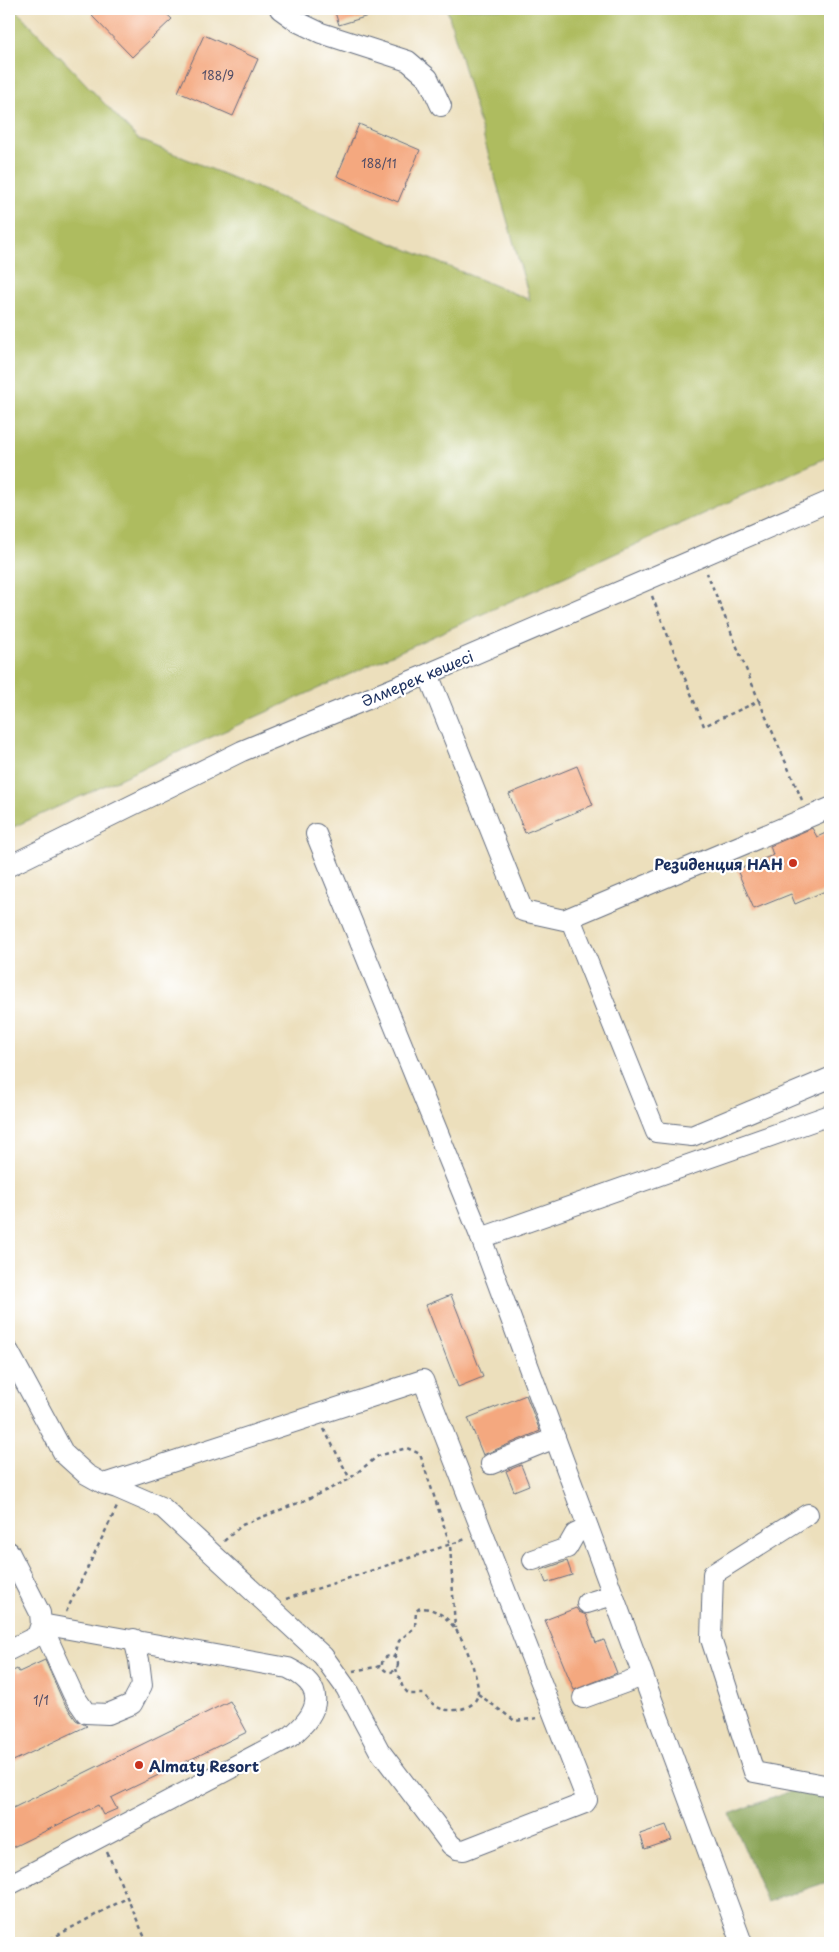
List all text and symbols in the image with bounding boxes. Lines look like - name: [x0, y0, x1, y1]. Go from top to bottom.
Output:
- house number: 188/9: [202, 66, 234, 84]
- house number: 188/11: [361, 154, 397, 172]
- street label: Әлмерек көшесі: [357, 644, 477, 712]
- place label: Резиденция НАН: [654, 852, 783, 875]
- marker: Резиденция НАН: [787, 857, 799, 869]
- house number: 1/1: [33, 1691, 49, 1709]
- place label: Almaty Resort: [149, 1754, 259, 1777]
- marker: Almaty Resort: [133, 1759, 145, 1771]

